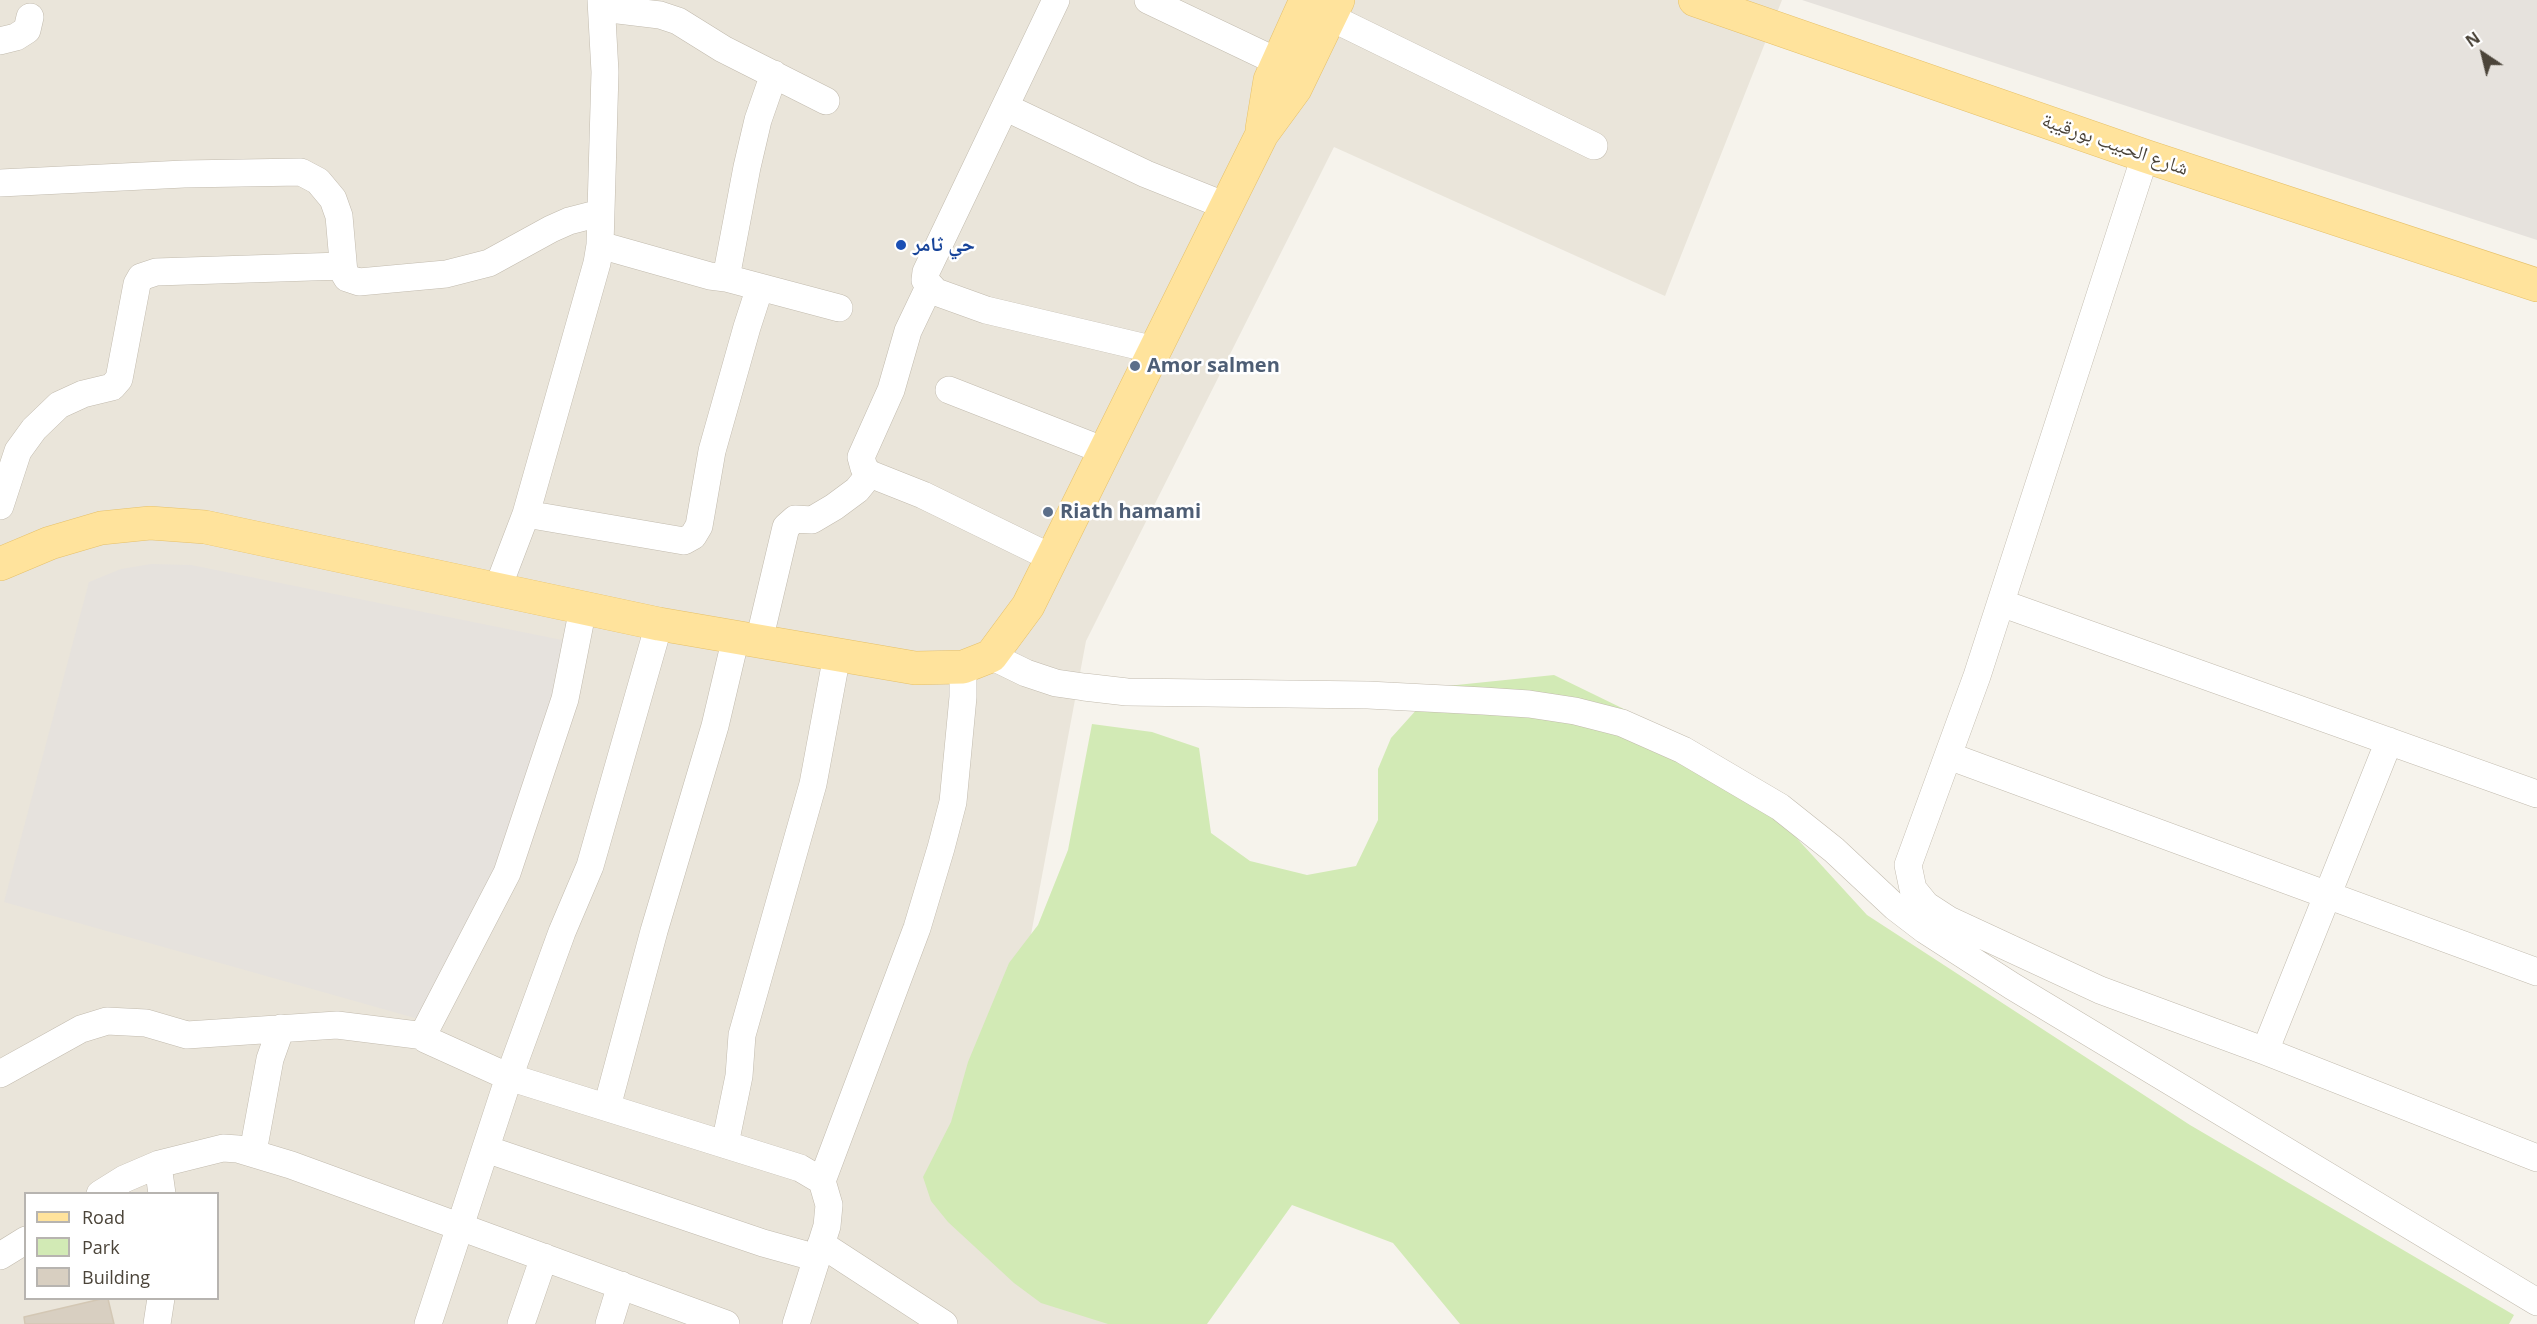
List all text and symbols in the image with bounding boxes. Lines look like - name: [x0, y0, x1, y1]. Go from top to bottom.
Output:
- north arrow: [2453, 24, 2513, 84]
- text: N: [2461, 27, 2484, 52]
- street label: شارع الحبيب بورقيبة: [2039, 109, 2191, 181]
- place label: حي ثامر: [913, 233, 975, 257]
- marker: حي ثامر: [894, 238, 908, 252]
- place label: Amor salmen: [1147, 354, 1280, 378]
- marker: Amor salmen: [1128, 359, 1142, 373]
- place label: Riath hamami: [1060, 500, 1201, 524]
- marker: Riath hamami: [1041, 505, 1055, 519]
- legend: [24, 1192, 219, 1300]
- text: Road: [82, 1205, 125, 1229]
- text: Park: [82, 1235, 120, 1259]
- text: Building: [82, 1265, 150, 1289]

